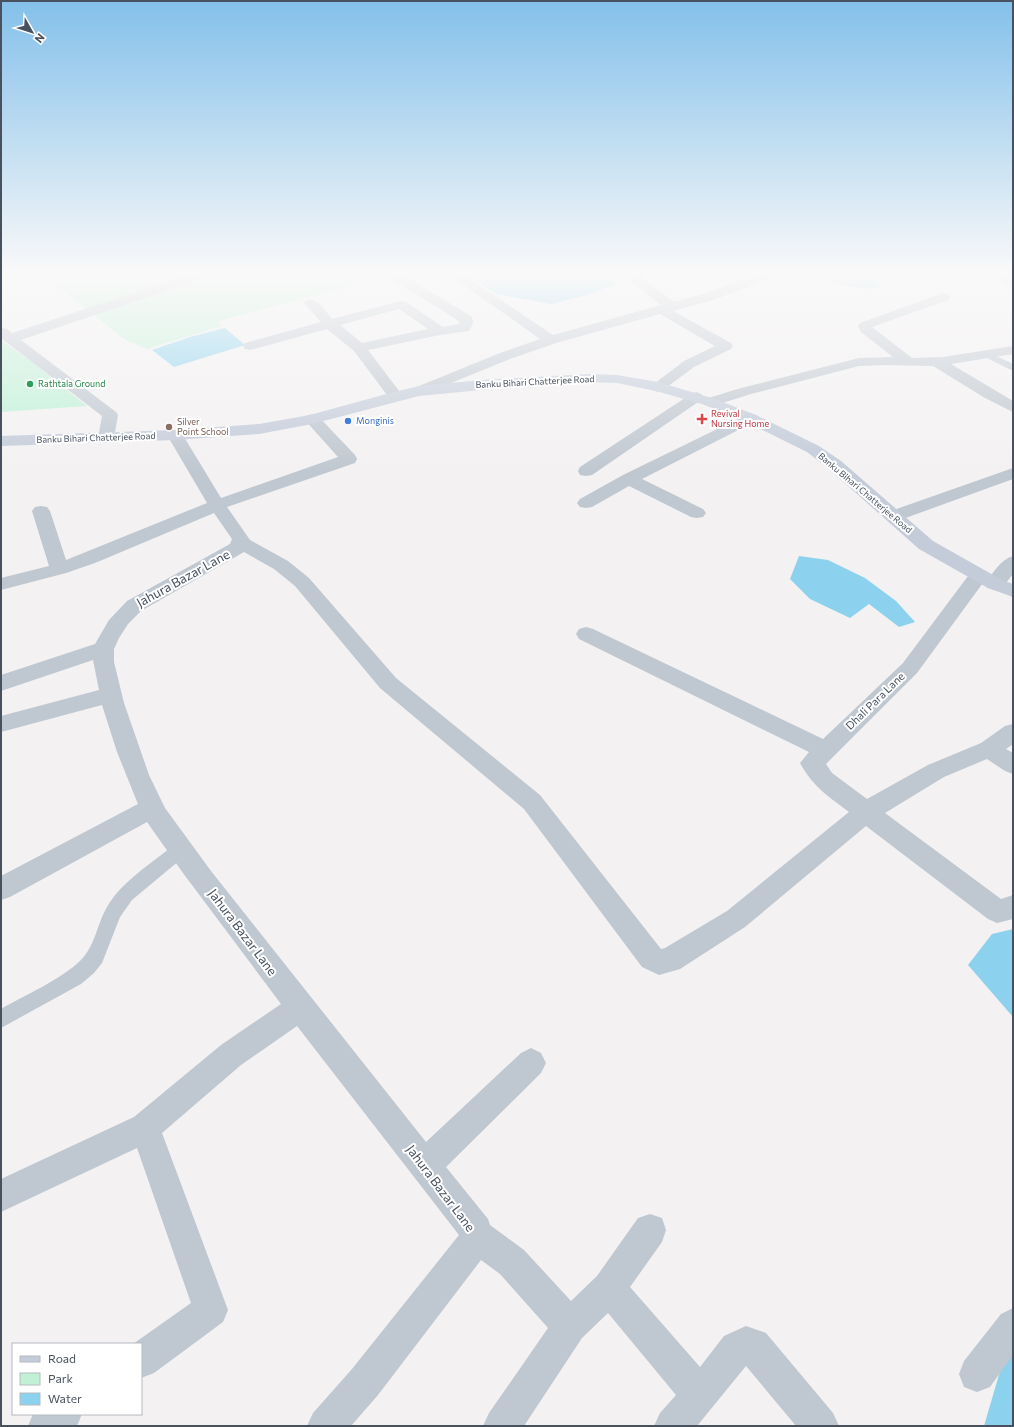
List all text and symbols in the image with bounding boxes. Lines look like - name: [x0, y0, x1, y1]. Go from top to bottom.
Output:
- north arrow: [12, 12, 52, 52]
- text: N: [33, 31, 48, 46]
- street label: Banku Bihari Chatterjee Road: [475, 373, 595, 390]
- place label: Rathtala Ground: [38, 378, 105, 389]
- marker: Rathtala Ground: [25, 379, 35, 389]
- place label: Revival Nursing Home: [711, 408, 769, 429]
- marker: Revival Nursing Home: [696, 413, 708, 425]
- place label: Monginis: [356, 415, 394, 426]
- place label: Silver Point School: [177, 416, 229, 437]
- marker: Monginis: [343, 416, 353, 426]
- marker: Silver Point School: [164, 422, 174, 432]
- street label: Banku Bihari Chatterjee Road: [36, 430, 156, 445]
- street label: Banku Bihari Chatterjee Road: [816, 450, 914, 535]
- street label: Jahura Bazar Lane: [133, 546, 233, 610]
- street label: Dhali Para Lane: [842, 669, 907, 732]
- street label: Jahura Bazar Lane: [205, 886, 281, 979]
- street label: Jahura Bazar Lane: [403, 1142, 479, 1235]
- legend: [12, 1343, 142, 1415]
- text: Road: [48, 1351, 76, 1365]
- text: Park: [48, 1371, 74, 1385]
- text: Water: [48, 1391, 82, 1405]

